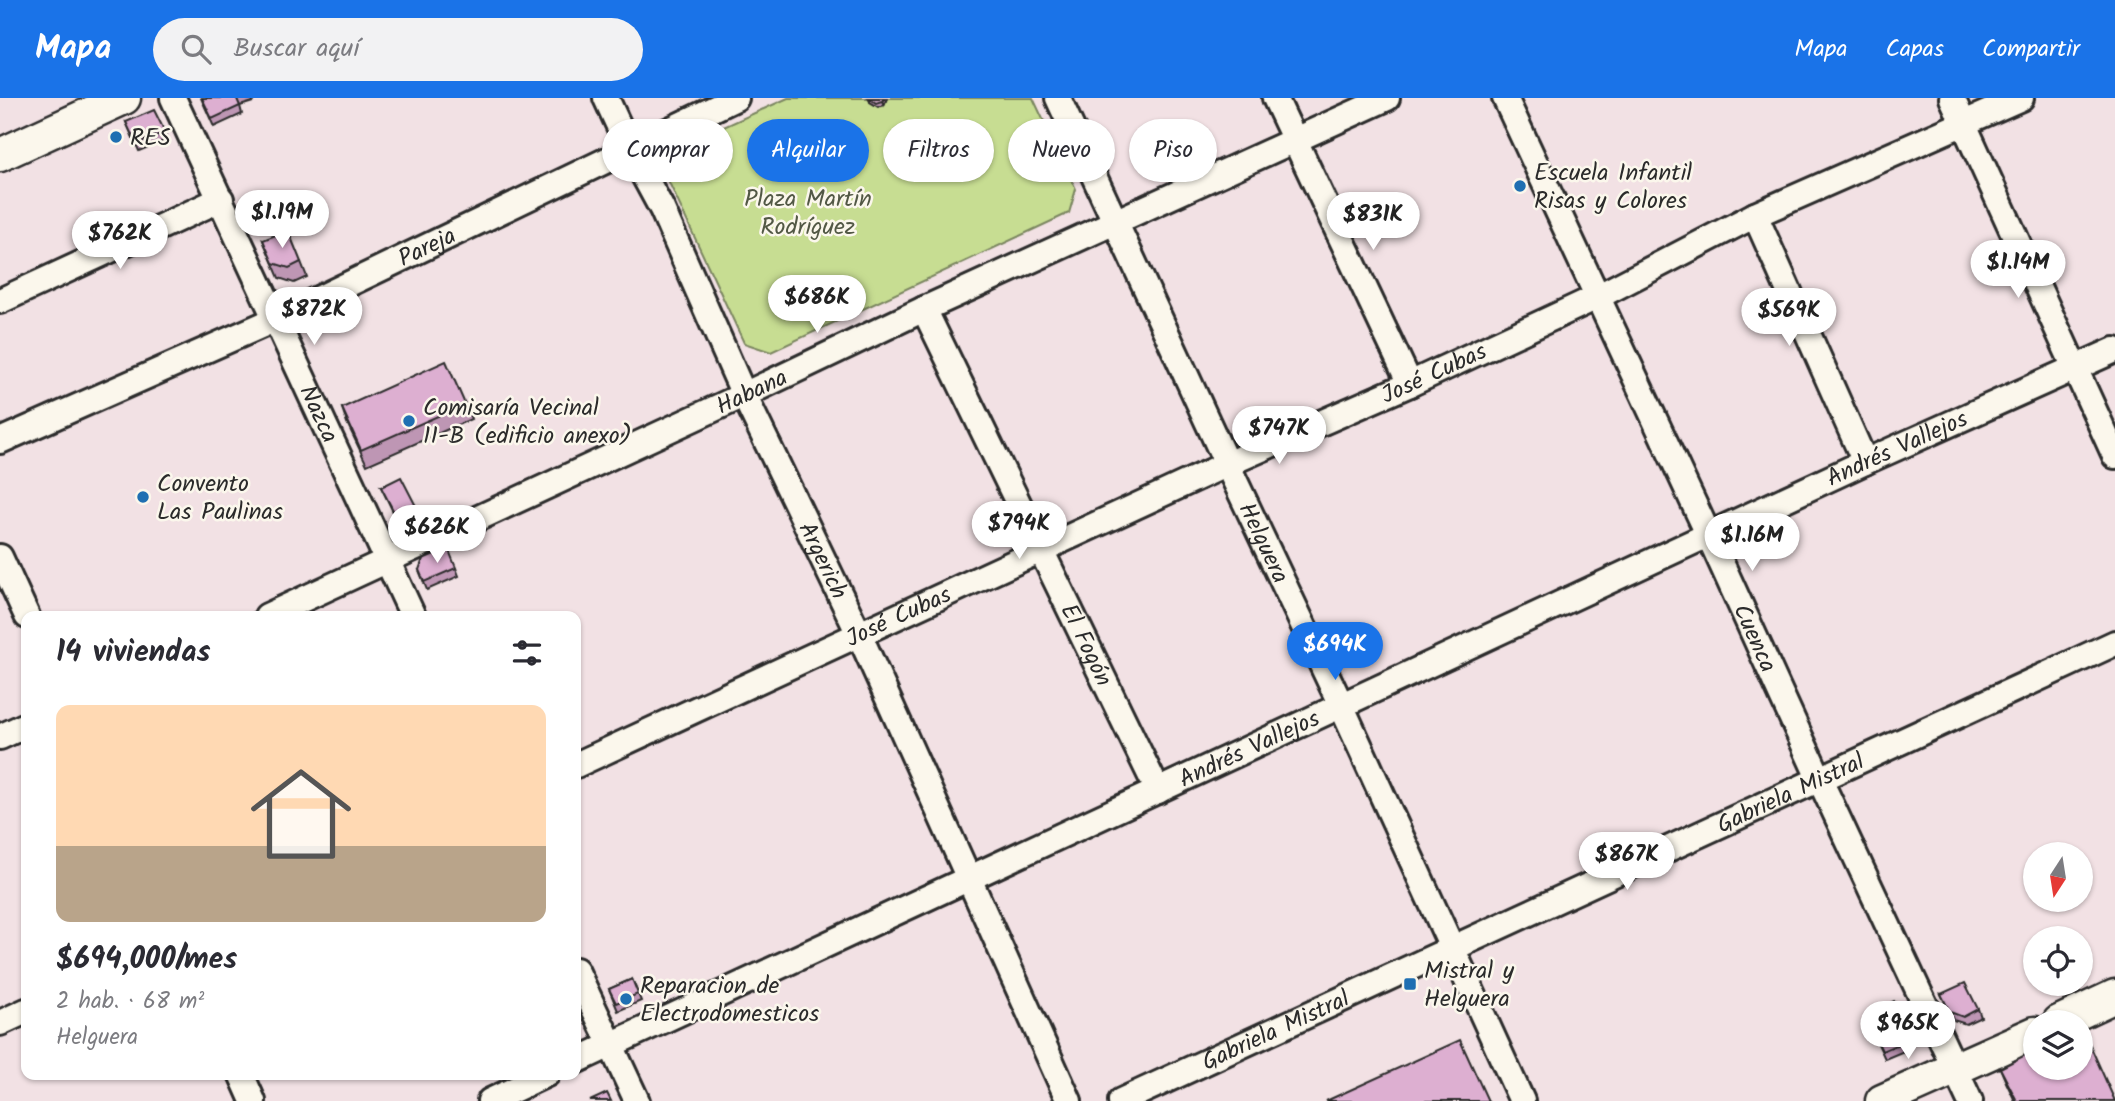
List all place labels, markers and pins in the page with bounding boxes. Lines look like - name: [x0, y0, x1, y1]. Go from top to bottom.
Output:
- place label: RES: [130, 119, 171, 158]
- marker: RES: [108, 129, 124, 145]
- place label: Escuela Infantil Risas y Colores: [1534, 154, 1692, 221]
- marker: Escuela Infantil Risas y Colores: [1512, 178, 1528, 194]
- pin: $1.19M: [225, 190, 339, 250]
- pin: $831K: [1324, 192, 1422, 252]
- pin: $762K: [71, 212, 169, 271]
- pin: $1.14M: [1961, 240, 2075, 300]
- pin: $686K: [768, 275, 866, 335]
- pin: $872K: [265, 288, 363, 347]
- pin: $569K: [1740, 288, 1838, 348]
- place label: Comisaría Vecinal 11-B (edificio anexo): [423, 389, 632, 456]
- pin: $747K: [1230, 406, 1328, 466]
- marker: Comisaría Vecinal 11-B (edificio anexo): [401, 413, 417, 429]
- place label: Convento Las Paulinas: [157, 465, 283, 532]
- marker: Convento Las Paulinas: [135, 489, 151, 505]
- pin: $794K: [970, 502, 1068, 561]
- pin: $626K: [388, 505, 486, 565]
- pin: $1.16M: [1695, 514, 1809, 573]
- pin: $694K: [1286, 622, 1384, 682]
- pin: $867K: [1578, 832, 1676, 892]
- place label: Mistral y Helguera: [1424, 952, 1515, 1019]
- place label: Reparacion de Electrodomesticos: [640, 967, 819, 1034]
- marker: Mistral y Helguera: [1402, 976, 1418, 992]
- marker: Reparacion de Electrodomesticos: [618, 991, 634, 1007]
- pin: $965K: [1859, 1002, 1957, 1061]

